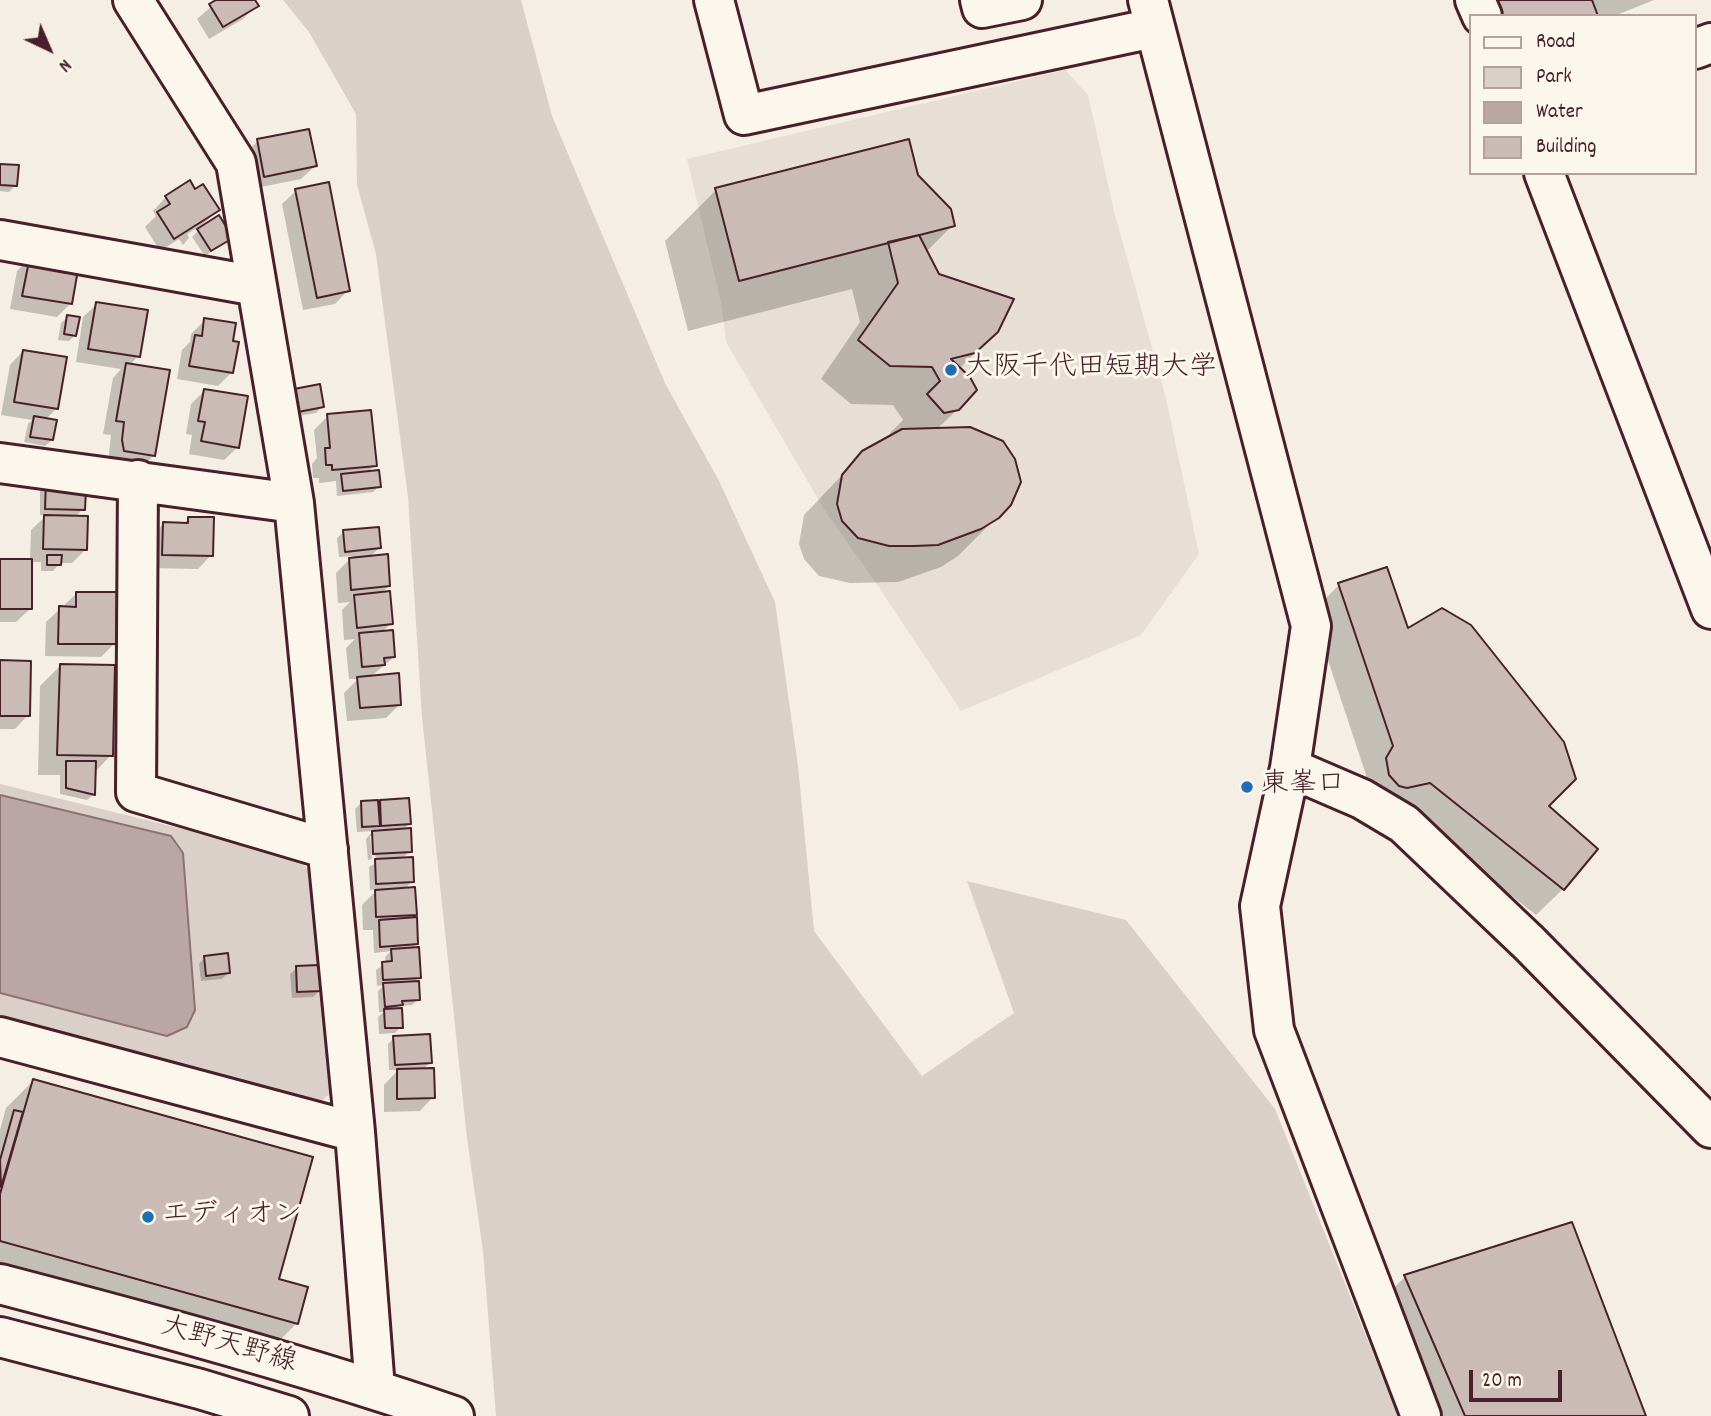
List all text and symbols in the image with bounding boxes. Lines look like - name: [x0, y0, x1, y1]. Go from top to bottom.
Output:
- north arrow: [14, 14, 84, 84]
- legend: [1470, 14, 1697, 175]
- text: Road: [1536, 28, 1575, 58]
- text: N: [51, 51, 77, 77]
- text: Park: [1536, 63, 1572, 93]
- text: Water: [1536, 98, 1583, 128]
- text: Building: [1536, 133, 1596, 163]
- place label: 大阪千代田短期大学: [965, 353, 1217, 387]
- marker: 大阪千代田短期大学: [943, 362, 959, 378]
- place label: 東峯口: [1261, 770, 1345, 804]
- marker: 東峯口: [1239, 779, 1255, 795]
- place label: エディオン: [162, 1200, 302, 1234]
- marker: エディオン: [140, 1209, 156, 1225]
- street label: 大野天野線: [156, 1312, 300, 1382]
- scale bar: [1473, 1356, 1566, 1400]
- text: 20 m: [1482, 1367, 1522, 1397]

